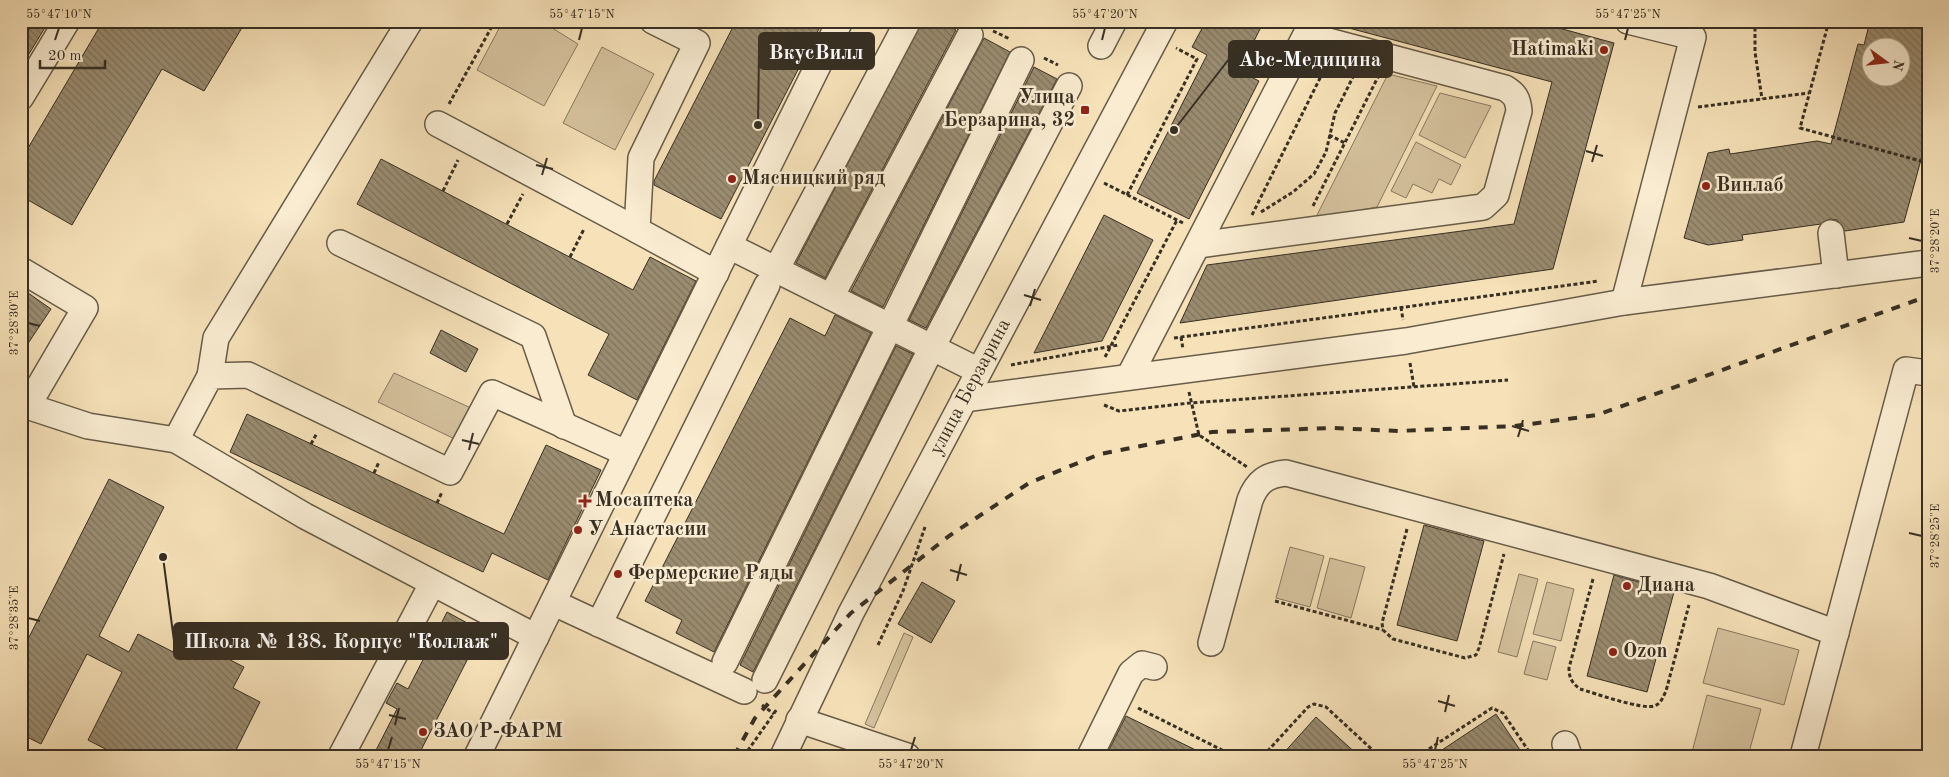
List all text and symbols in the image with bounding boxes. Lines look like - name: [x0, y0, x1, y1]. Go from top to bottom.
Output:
- text: 55°47'10"N: [26, 8, 92, 21]
- text: 55°47'15"N: [549, 8, 615, 21]
- text: 55°47'20"N: [1072, 8, 1138, 21]
- text: 55°47'25"N: [1595, 8, 1661, 21]
- callout: ВкусВилл: [759, 33, 874, 69]
- scale bar: [40, 38, 105, 70]
- north arrow: [1862, 38, 1912, 88]
- place label: Hatimaki: [1511, 40, 1594, 60]
- callout: Abc-Медицина: [1229, 41, 1392, 77]
- text: ВкусВилл: [769, 43, 863, 64]
- marker: Hatimaki: [1598, 44, 1610, 56]
- text: 20 m: [48, 49, 82, 64]
- text: Abc-Медицина: [1239, 50, 1382, 71]
- text: N: [1889, 58, 1906, 72]
- place label: Улица Берзарина, 32: [943, 88, 1075, 131]
- marker: Улица Берзарина, 32: [1079, 104, 1091, 116]
- place label: Мясницкий ряд: [742, 169, 885, 189]
- marker: Мясницкий ряд: [726, 173, 738, 185]
- place label: Винлаб: [1716, 176, 1784, 196]
- marker: Винлаб: [1700, 180, 1712, 192]
- text: 37°28'20"E: [1930, 209, 1942, 273]
- text: 37°28'30"E: [9, 291, 21, 355]
- street label: улица Берзарина: [927, 316, 1015, 459]
- place label: Мосаптека: [595, 491, 694, 511]
- marker: Мосаптека: [579, 495, 591, 507]
- text: 37°28'25"E: [1929, 504, 1942, 568]
- place label: У Анастасии: [588, 520, 707, 540]
- marker: У Анастасии: [572, 524, 584, 536]
- place label: Фермерские Ряды: [628, 564, 794, 584]
- marker: Фермерские Ряды: [612, 568, 624, 580]
- place label: Диана: [1637, 576, 1695, 596]
- marker: Диана: [1621, 580, 1633, 592]
- text: 37°28'35"E: [8, 586, 21, 650]
- callout: Школа № 138. Корпус "Коллаж": [174, 623, 508, 659]
- text: Школа № 138. Корпус "Коллаж": [184, 632, 498, 653]
- place label: Ozon: [1623, 642, 1668, 662]
- marker: Ozon: [1607, 646, 1619, 658]
- place label: ЗАО Р-ФАРМ: [433, 722, 563, 742]
- marker: ЗАО Р-ФАРМ: [417, 726, 429, 738]
- text: 55°47'15"N: [355, 758, 421, 771]
- text: 55°47'20"N: [878, 758, 944, 771]
- text: 55°47'25"N: [1402, 758, 1468, 771]

